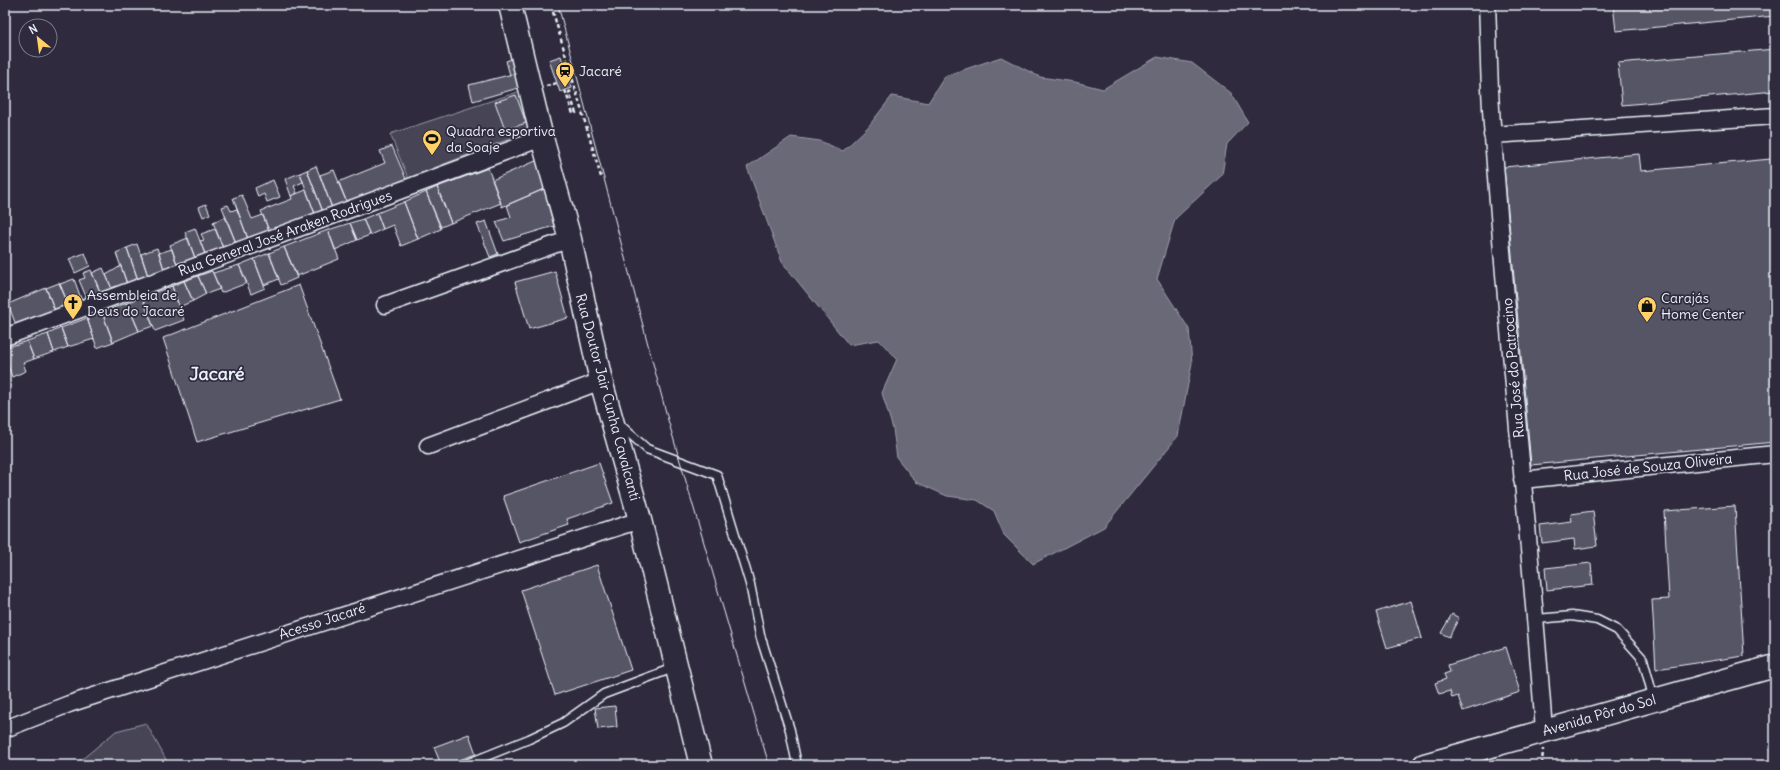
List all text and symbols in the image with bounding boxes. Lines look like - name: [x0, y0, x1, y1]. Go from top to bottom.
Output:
- north arrow: [18, 18, 58, 58]
- text: N: [26, 21, 40, 37]
- station icon: Jacaré: [554, 60, 576, 88]
- place label: Jacaré: [579, 62, 622, 80]
- place label: Quadra esportiva da Soaje: [446, 122, 556, 156]
- sports icon: Quadra esportiva da Soaje: [421, 128, 443, 156]
- street label: Rua General José Araken Rodrigues: [176, 186, 394, 280]
- place label: Assembleia de Deus do Jacaré: [87, 286, 185, 320]
- place label: Carajás Home Center: [1661, 289, 1745, 323]
- church icon: Assembleia de Deus do Jacaré: [62, 292, 84, 320]
- street label: Rua Doutor Jair Cunha Cavalcanti: [572, 292, 644, 502]
- shop icon: Carajás Home Center: [1636, 295, 1658, 323]
- street label: Rua José do Patrocino: [1498, 297, 1528, 439]
- district label: Jacaré: [189, 362, 245, 385]
- street label: Rua José de Souza Oliveira: [1563, 449, 1733, 485]
- street label: Acesso Jacaré: [276, 599, 368, 643]
- street label: Avenida Pôr do Sol: [1540, 690, 1658, 740]

